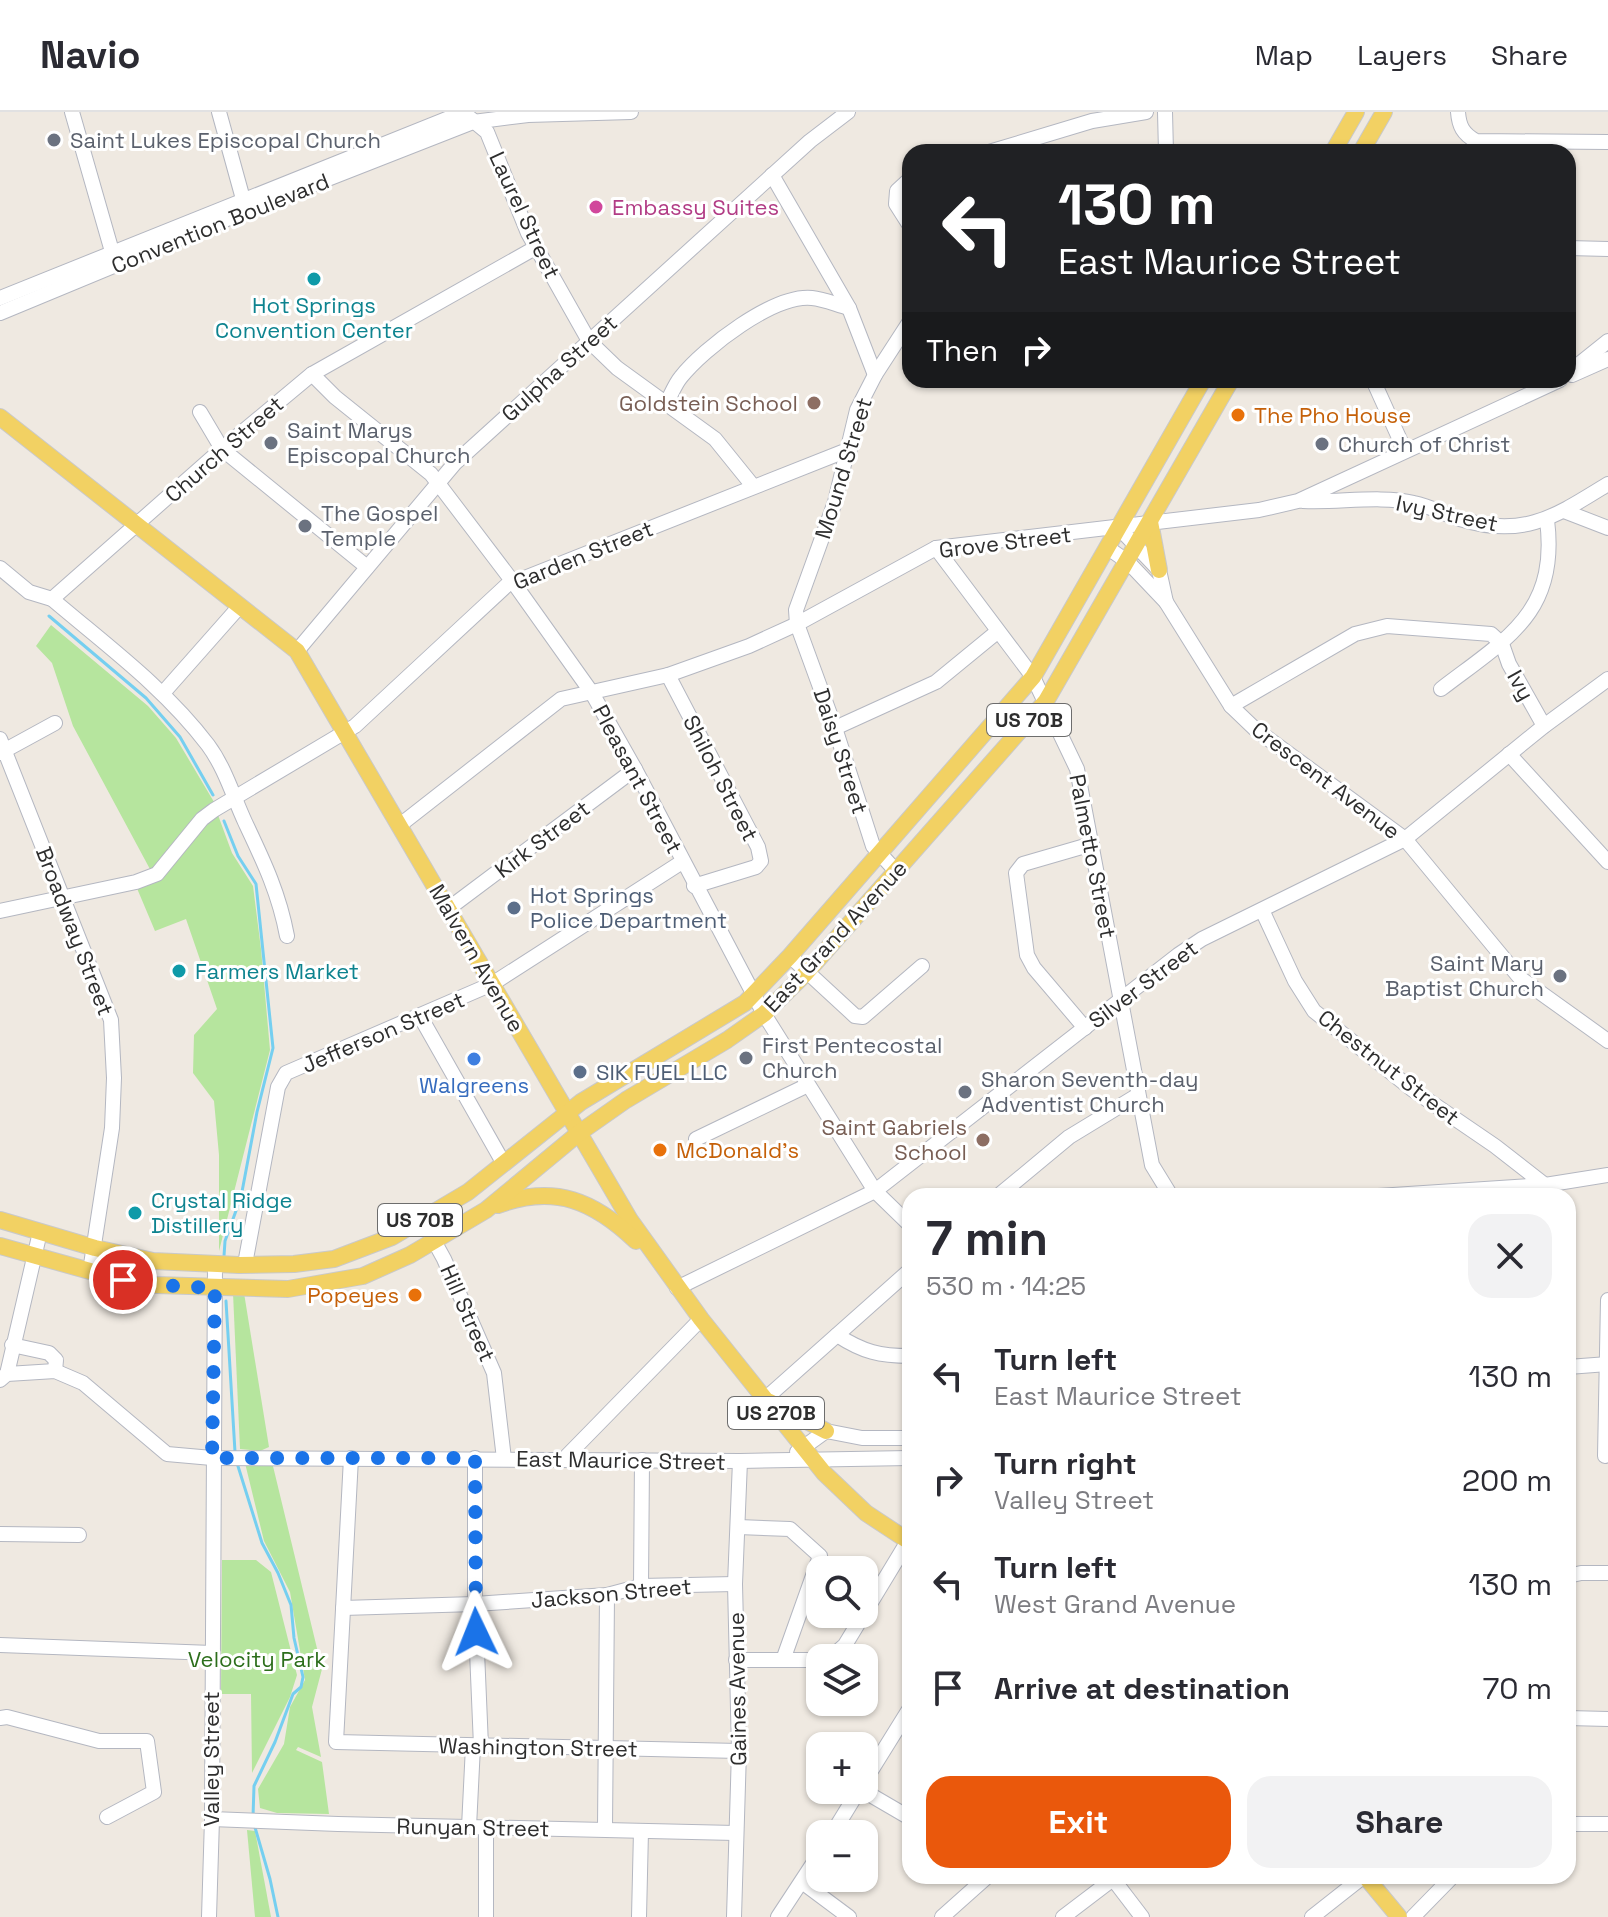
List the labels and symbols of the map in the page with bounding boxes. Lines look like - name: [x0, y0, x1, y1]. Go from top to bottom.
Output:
- place label: Saint Lukes Episcopal Church: [70, 126, 381, 154]
- marker: Saint Lukes Episcopal Church: [45, 131, 63, 149]
- street label: Laurel Street: [483, 147, 567, 283]
- street label: Convention Boulevard: [107, 166, 333, 280]
- place label: Embassy Suites: [612, 193, 779, 221]
- marker: Embassy Suites: [587, 198, 605, 216]
- marker: Hot Springs Convention Center: [305, 270, 323, 288]
- place label: Hot Springs Convention Center: [215, 291, 413, 344]
- street label: Gulpha Street: [495, 309, 623, 427]
- place label: Goldstein School: [619, 389, 798, 417]
- street label: Church Street: [159, 390, 289, 508]
- marker: Goldstein School: [805, 394, 823, 412]
- street label: Mound Street: [808, 394, 878, 542]
- place label: The Pho House: [1254, 401, 1411, 429]
- marker: The Pho House: [1229, 406, 1247, 424]
- place label: Saint Marys Episcopal Church: [287, 416, 471, 469]
- place label: Church of Christ: [1338, 430, 1510, 458]
- marker: Saint Marys Episcopal Church: [262, 434, 280, 452]
- marker: Church of Christ: [1313, 435, 1331, 453]
- street label: Ivy Street: [1393, 489, 1501, 537]
- place label: The Gospel Temple: [321, 499, 438, 552]
- street label: Garden Street: [509, 514, 657, 596]
- marker: The Gospel Temple: [296, 517, 314, 535]
- street label: Grove Street: [937, 520, 1073, 564]
- street label: Ivy: [1501, 665, 1541, 705]
- street label: Daisy Street: [808, 685, 874, 817]
- street label: Pleasant Street: [587, 700, 689, 858]
- road number: US 70B: [987, 704, 1071, 736]
- street label: Shiloh Street: [677, 710, 765, 846]
- street label: Crescent Avenue: [1246, 715, 1406, 845]
- street label: Palmetto Street: [1063, 772, 1123, 940]
- street label: Kirk Street: [489, 794, 595, 884]
- street label: Broadway Street: [30, 843, 120, 1019]
- street label: East Grand Avenue: [757, 854, 913, 1018]
- street label: Malvern Avenue: [423, 879, 531, 1037]
- place label: Hot Springs Police Department: [530, 881, 727, 934]
- marker: Hot Springs Police Department: [505, 899, 523, 917]
- street label: Silver Street: [1083, 934, 1203, 1034]
- place label: Saint Mary Baptist Church: [1385, 949, 1544, 1002]
- place label: Farmers Market: [195, 957, 359, 985]
- marker: Farmers Market: [170, 962, 188, 980]
- marker: Saint Mary Baptist Church: [1551, 967, 1569, 985]
- street label: Jefferson Street: [297, 985, 469, 1079]
- street label: Chestnut Street: [1313, 1003, 1465, 1131]
- place label: First Pentecostal Church: [762, 1031, 942, 1084]
- marker: First Pentecostal Church: [737, 1049, 755, 1067]
- marker: Walgreens: [465, 1050, 483, 1068]
- place label: SIK FUEL LLC: [596, 1058, 728, 1086]
- marker: SIK FUEL LLC: [571, 1063, 589, 1081]
- place label: Sharon Seventh-day Adventist Church: [981, 1065, 1199, 1118]
- place label: Walgreens: [419, 1071, 529, 1099]
- marker: Sharon Seventh-day Adventist Church: [956, 1083, 974, 1101]
- place label: Saint Gabriels School: [821, 1113, 967, 1166]
- marker: Saint Gabriels School: [974, 1131, 992, 1149]
- place label: McDonald's: [676, 1136, 799, 1164]
- marker: McDonald's: [651, 1141, 669, 1159]
- place label: Crystal Ridge Distillery: [151, 1186, 293, 1239]
- marker: Crystal Ridge Distillery: [126, 1204, 144, 1222]
- road number: US 70B: [378, 1204, 462, 1236]
- pin: [89, 1246, 157, 1314]
- street label: Hill Street: [434, 1260, 502, 1366]
- place label: Popeyes: [307, 1281, 399, 1309]
- marker: Popeyes: [406, 1286, 424, 1304]
- road number: US 270B: [728, 1397, 824, 1429]
- street label: East Maurice Street: [516, 1444, 726, 1476]
- street label: Jackson Street: [530, 1572, 692, 1614]
- position arrow: [434, 1590, 518, 1674]
- street label: Gaines Avenue: [722, 1612, 752, 1766]
- park label: Velocity Park: [188, 1645, 326, 1673]
- street label: Valley Street: [197, 1691, 225, 1827]
- street label: Washington Street: [438, 1731, 638, 1763]
- street label: Runyan Street: [396, 1812, 550, 1842]

